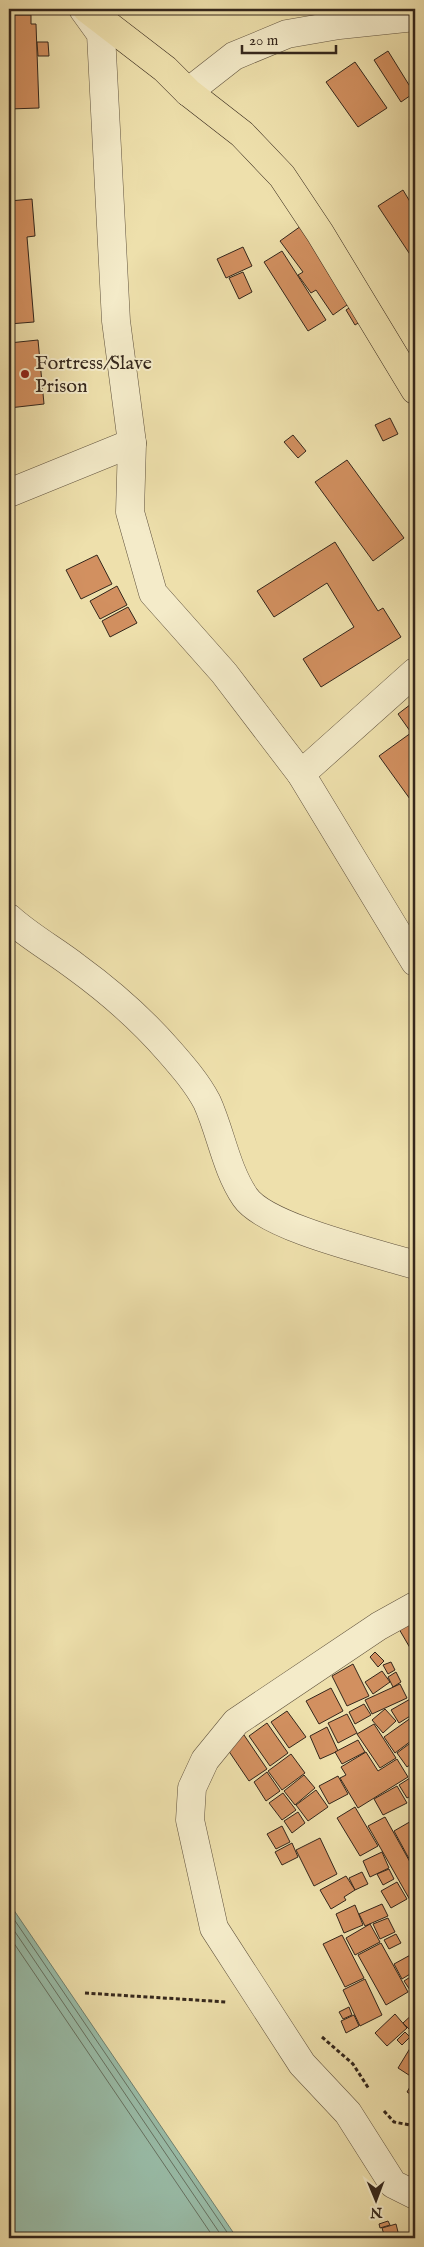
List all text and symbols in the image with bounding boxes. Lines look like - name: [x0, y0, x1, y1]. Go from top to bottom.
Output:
- scale bar: [242, 22, 335, 54]
- text: 20 m: [249, 31, 279, 50]
- place label: Fortress/Slave Prison: [35, 351, 152, 399]
- marker: Fortress/Slave Prison: [19, 368, 31, 380]
- north arrow: [352, 2174, 402, 2224]
- text: N: [370, 2203, 383, 2221]

